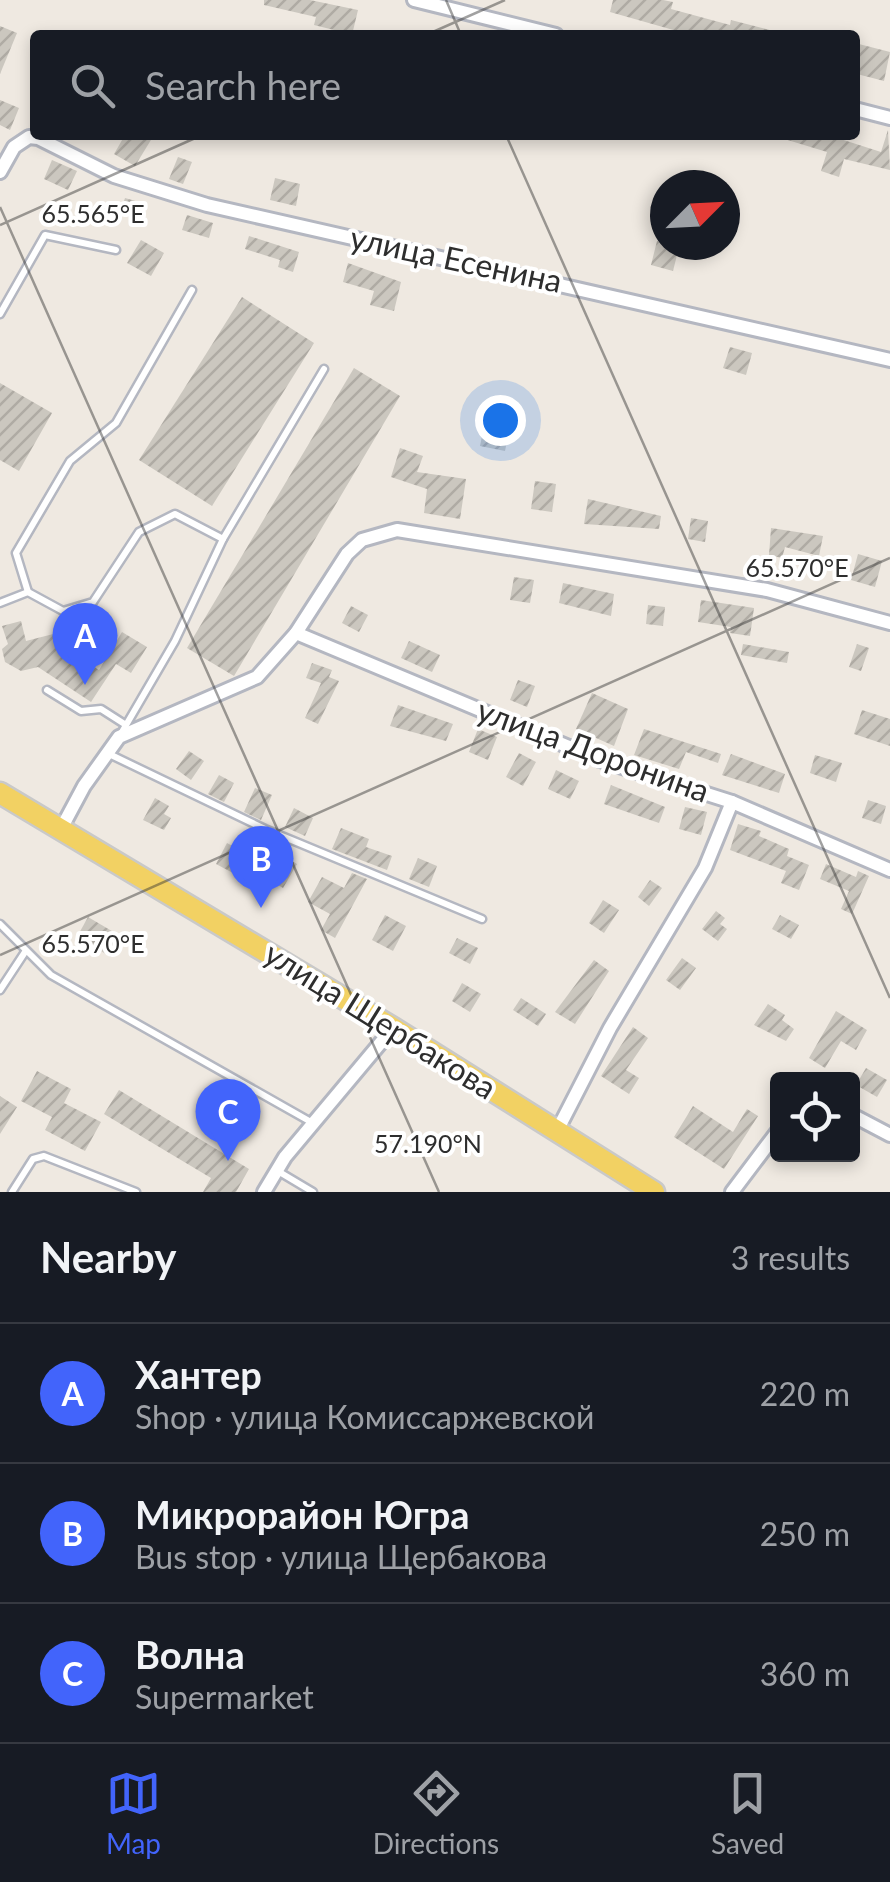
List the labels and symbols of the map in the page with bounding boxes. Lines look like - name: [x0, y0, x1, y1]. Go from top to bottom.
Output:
- north arrow: [650, 170, 740, 260]
- text: 65.565°E: [41, 198, 145, 228]
- street label: улица Есенина: [347, 217, 566, 300]
- your location: [475, 395, 526, 446]
- text: 65.570°E: [745, 552, 849, 582]
- pin: A: [52, 602, 118, 685]
- street label: улица Доронина: [472, 689, 715, 810]
- pin: B: [228, 826, 294, 908]
- text: 65.570°E: [41, 928, 145, 958]
- street label: улица Щербакова: [258, 933, 504, 1107]
- pin: C: [196, 1078, 260, 1161]
- text: 57.190°N: [374, 1128, 482, 1158]

